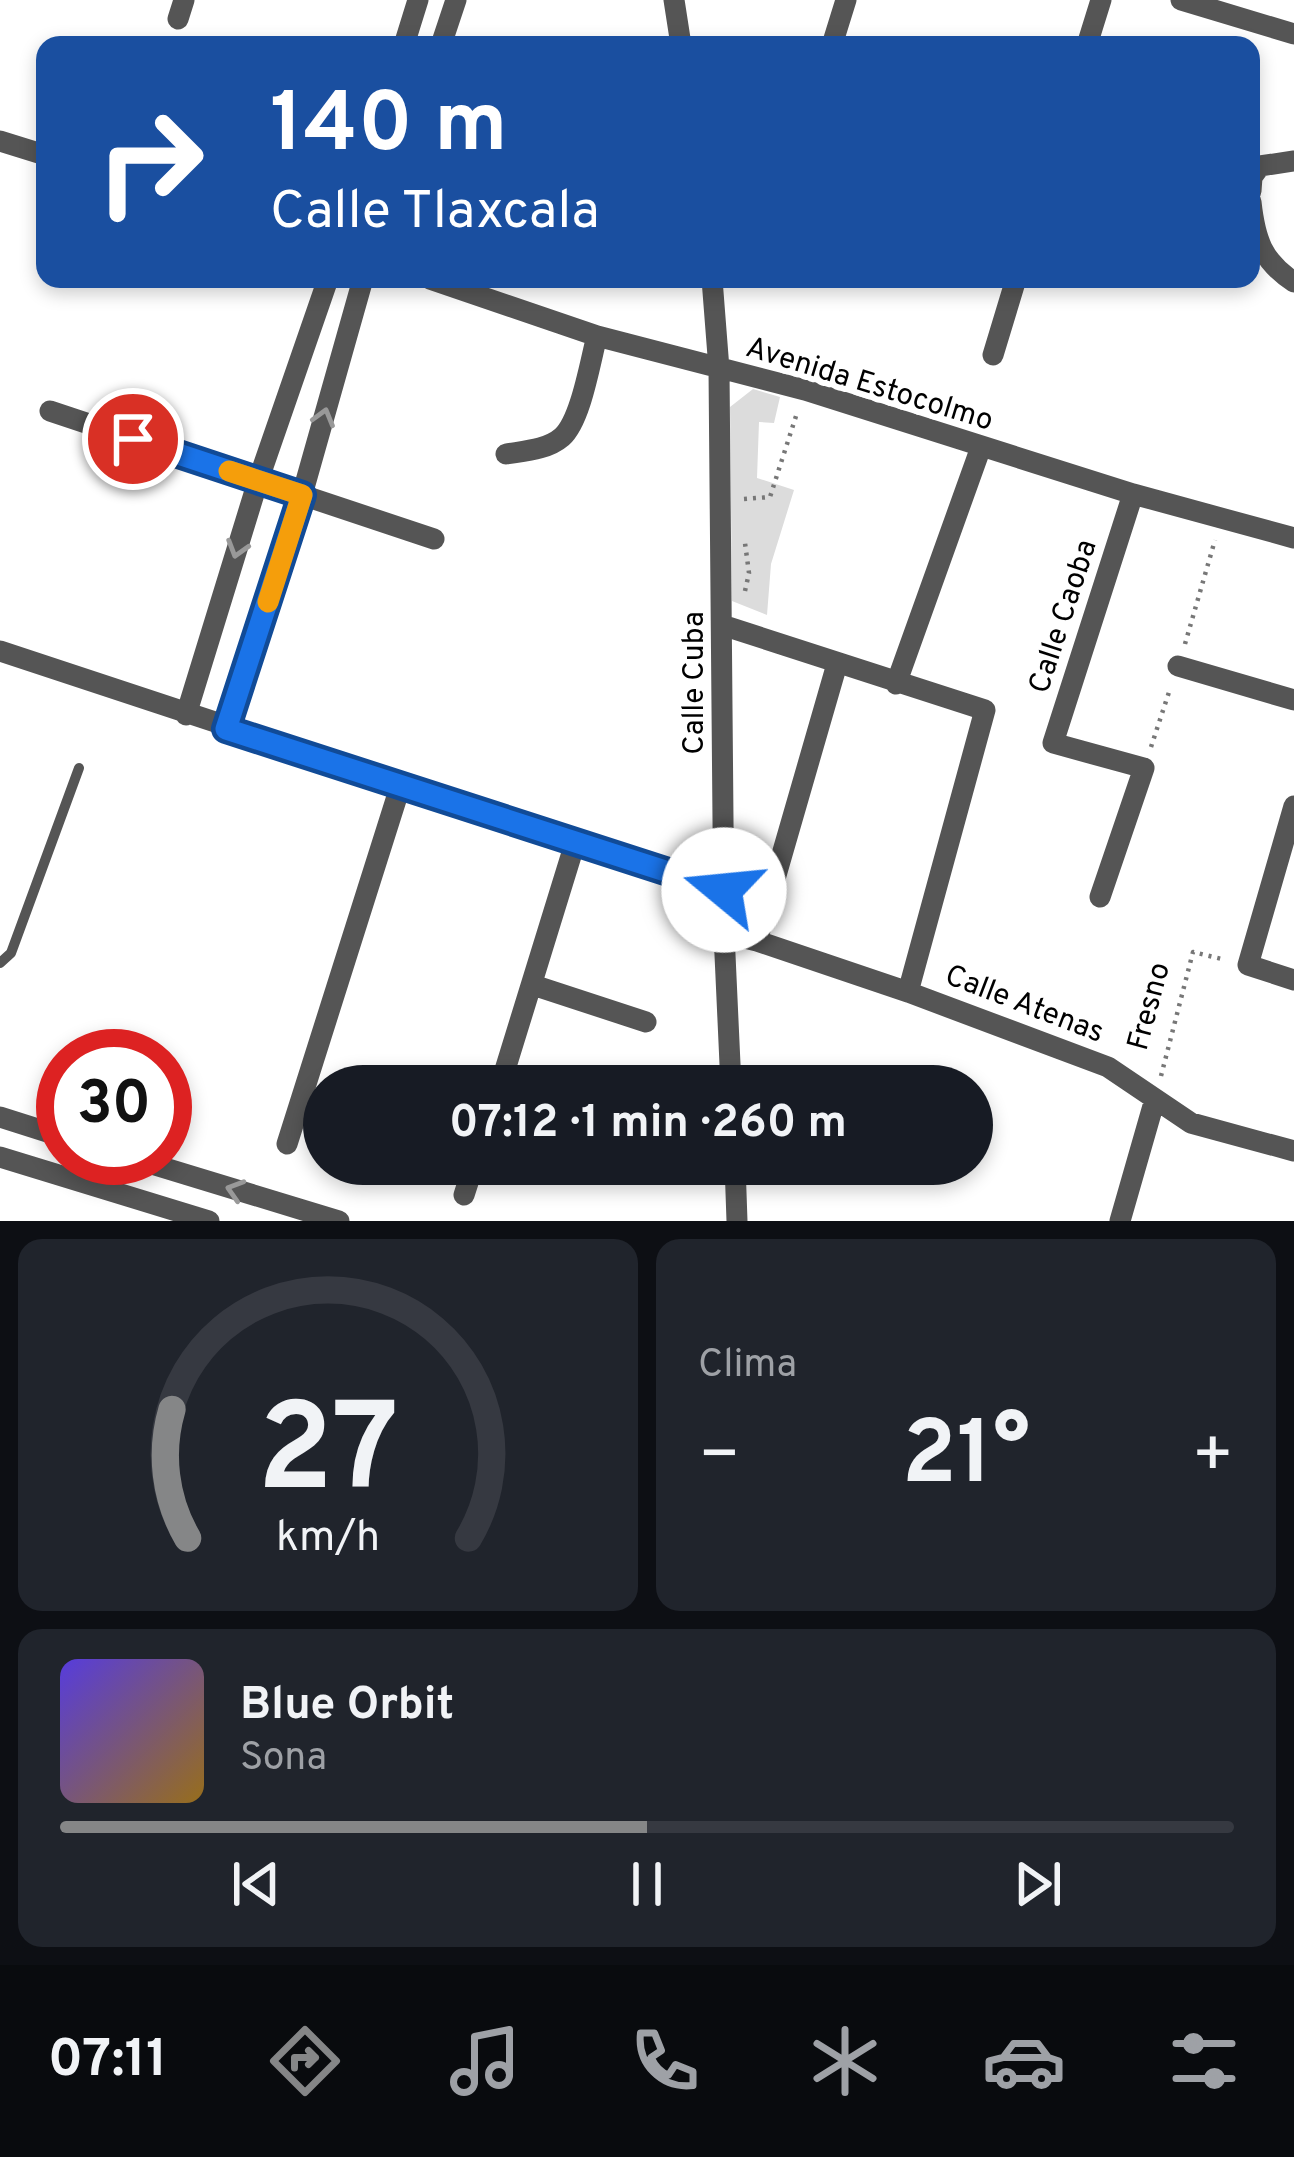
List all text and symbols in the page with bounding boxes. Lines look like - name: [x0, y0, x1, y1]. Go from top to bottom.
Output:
- text: 140 m: [270, 75, 507, 181]
- icon: right: [72, 84, 228, 240]
- text: Calle Tlaxcala: [270, 179, 600, 248]
- street label: Avenida Estocolmo: [741, 330, 997, 441]
- pin: [82, 388, 184, 490]
- icon: arrive: [100, 406, 166, 472]
- one-way arrow: [310, 407, 335, 427]
- street label: Calle Caoba: [1022, 535, 1107, 698]
- one-way arrow: [226, 538, 251, 559]
- street label: Calle Cuba: [677, 611, 714, 755]
- position arrow: [661, 827, 787, 953]
- street label: Calle Atenas: [939, 958, 1109, 1053]
- street label: Fresno: [1121, 959, 1180, 1055]
- speed limit sign: 30: [36, 1029, 192, 1185]
- text: 07:12 · 1 min · 260 m: [449, 1096, 847, 1153]
- one-way arrow: [225, 1179, 246, 1204]
- text: Clima: [698, 1342, 797, 1391]
- text: 27: [257, 1377, 399, 1535]
- text: 21°: [902, 1402, 1030, 1515]
- text: −: [698, 1417, 741, 1500]
- text: +: [1191, 1417, 1234, 1500]
- text: km/h: [276, 1512, 380, 1566]
- text: Blue Orbit: [240, 1678, 454, 1735]
- text: Sona: [240, 1735, 327, 1784]
- icon: previous: [223, 1851, 289, 1917]
- icon: pause: [614, 1851, 680, 1917]
- icon: next: [1005, 1851, 1071, 1917]
- icon: directions: [263, 2019, 347, 2103]
- icon: music: [443, 2019, 527, 2103]
- icon: phone: [623, 2019, 707, 2103]
- icon: climate: [803, 2019, 887, 2103]
- icon: car: [982, 2019, 1066, 2103]
- icon: filters: [1162, 2019, 1246, 2103]
- text: 07:11: [48, 2027, 168, 2096]

